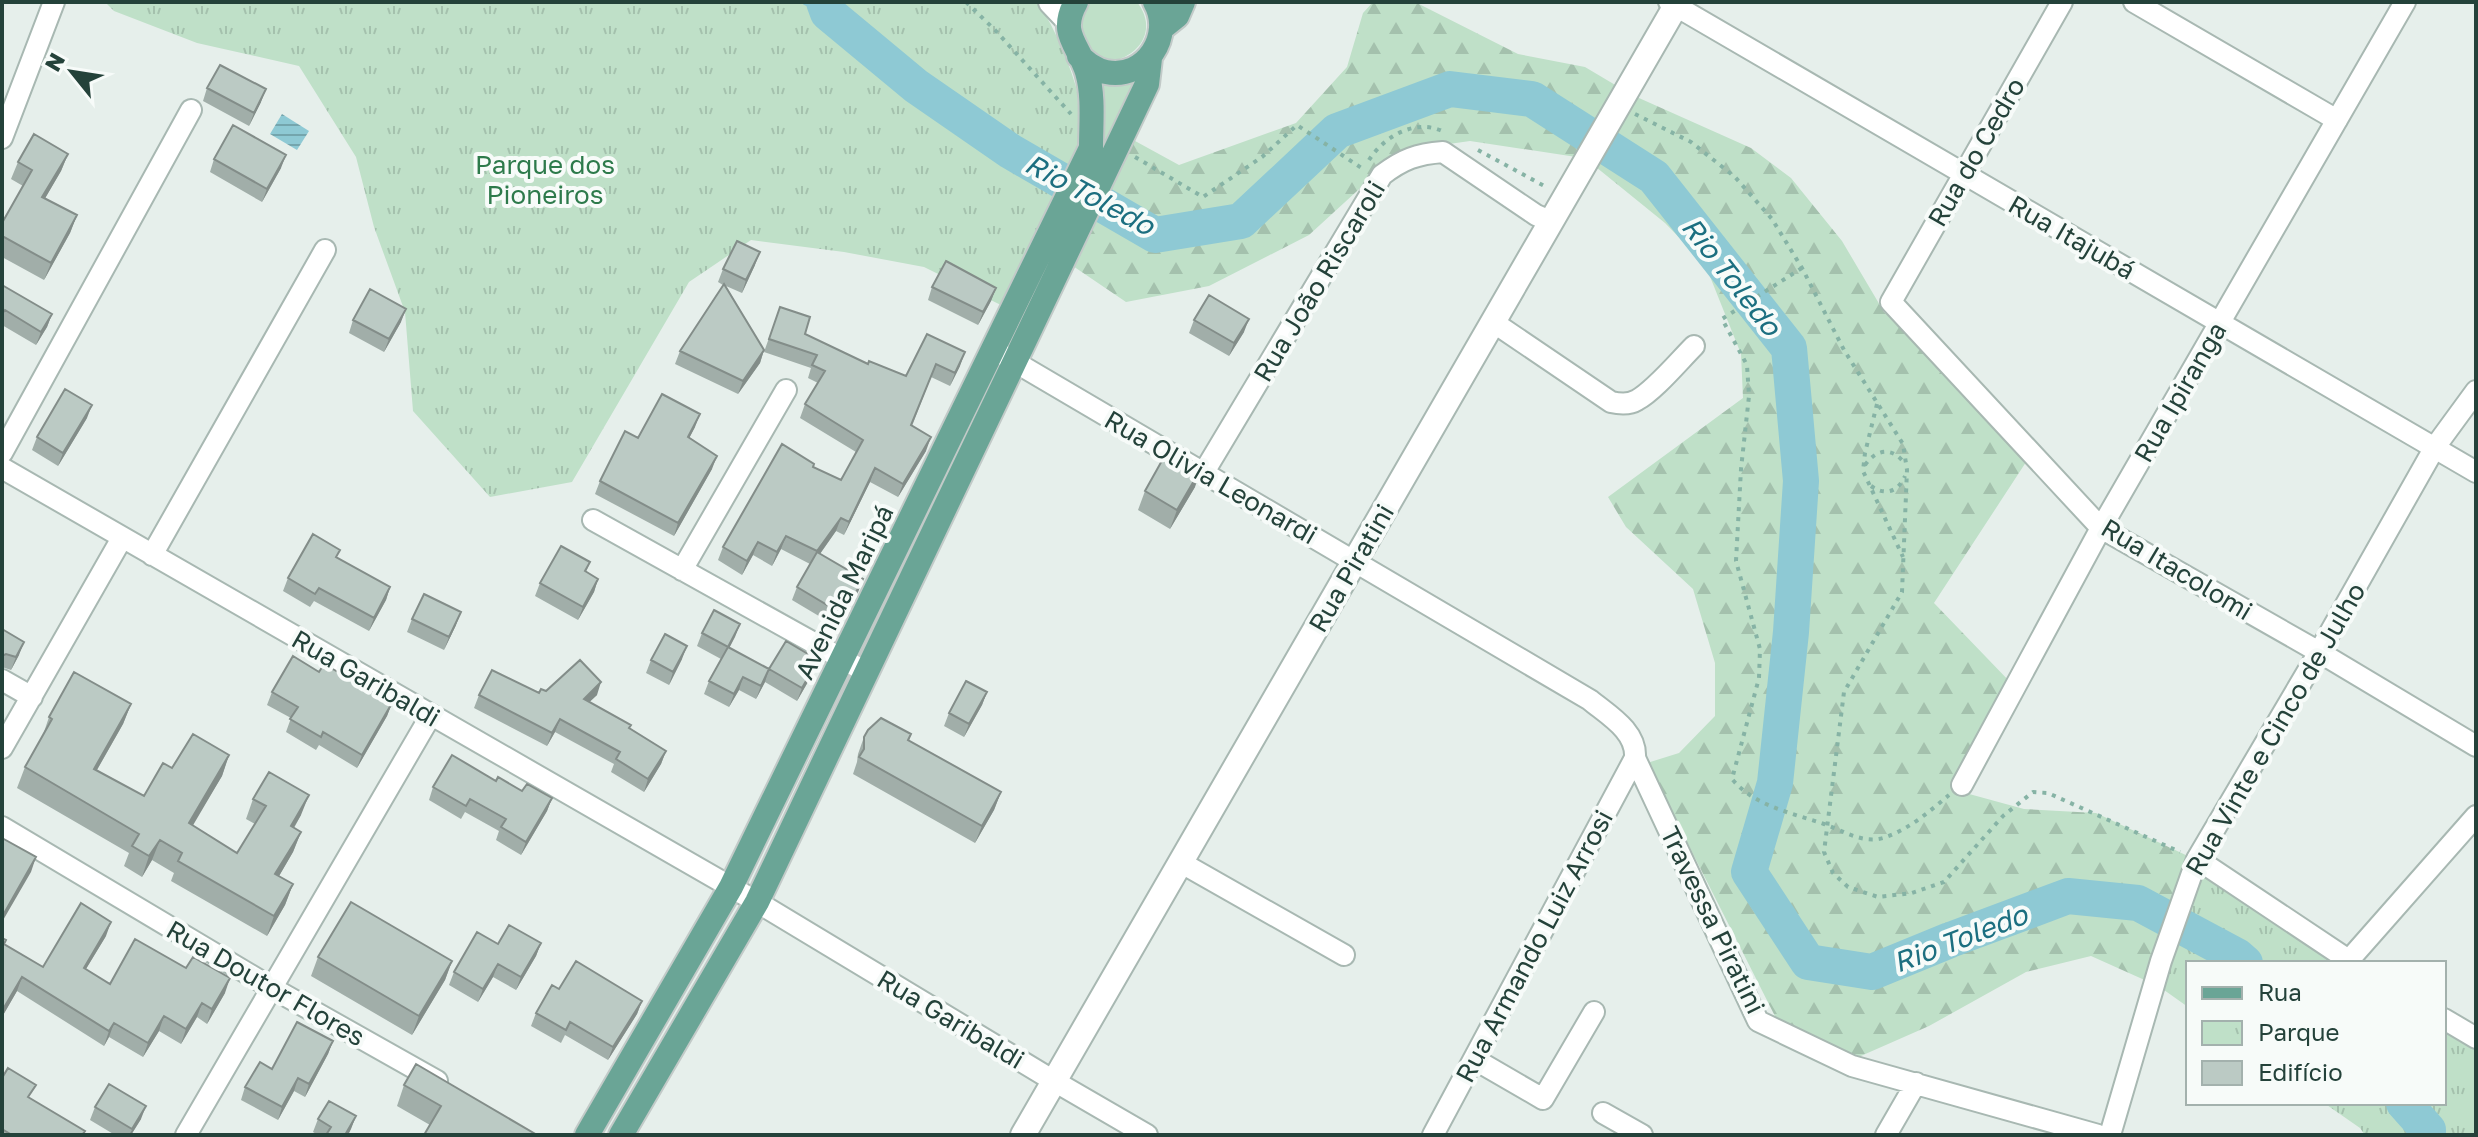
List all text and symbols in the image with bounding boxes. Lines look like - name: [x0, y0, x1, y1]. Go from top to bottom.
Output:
- north arrow: [32, 32, 112, 112]
- text: N: [38, 48, 70, 76]
- street label: Rua do Cedro: [1921, 72, 2031, 232]
- water label: Rio Toledo: [1020, 146, 1162, 243]
- park label: Parque dos Pioneiros: [475, 149, 615, 210]
- street label: Rua João Riscaroli: [1247, 175, 1391, 387]
- street label: Rua Itajubá: [2003, 188, 2141, 286]
- water label: Rio Toledo: [1676, 210, 1790, 343]
- street label: Rua Ipiranga: [2127, 317, 2233, 467]
- street label: Rua Olivia Leonardi: [1099, 404, 1323, 550]
- street label: Rua Piratini: [1302, 498, 1400, 638]
- street label: Avenida Maripá: [788, 500, 900, 684]
- street label: Rua Itacolomi: [2096, 512, 2258, 626]
- street label: Rua Vinte e Cinco de Julho: [2178, 577, 2372, 881]
- street label: Rua Garibaldi: [286, 623, 446, 733]
- street label: Rua Armando Luiz Arrosi: [1449, 805, 1619, 1087]
- street label: Travessa Piratini: [1654, 821, 1772, 1019]
- water label: Rio Toledo: [1888, 897, 2034, 979]
- street label: Rua Doutor Flores: [161, 914, 371, 1052]
- legend: [2186, 961, 2446, 1105]
- street label: Rua Garibaldi: [872, 963, 1030, 1075]
- text: Rua: [2258, 977, 2302, 1006]
- text: Parque: [2258, 1017, 2339, 1046]
- text: Edifício: [2258, 1057, 2343, 1086]

